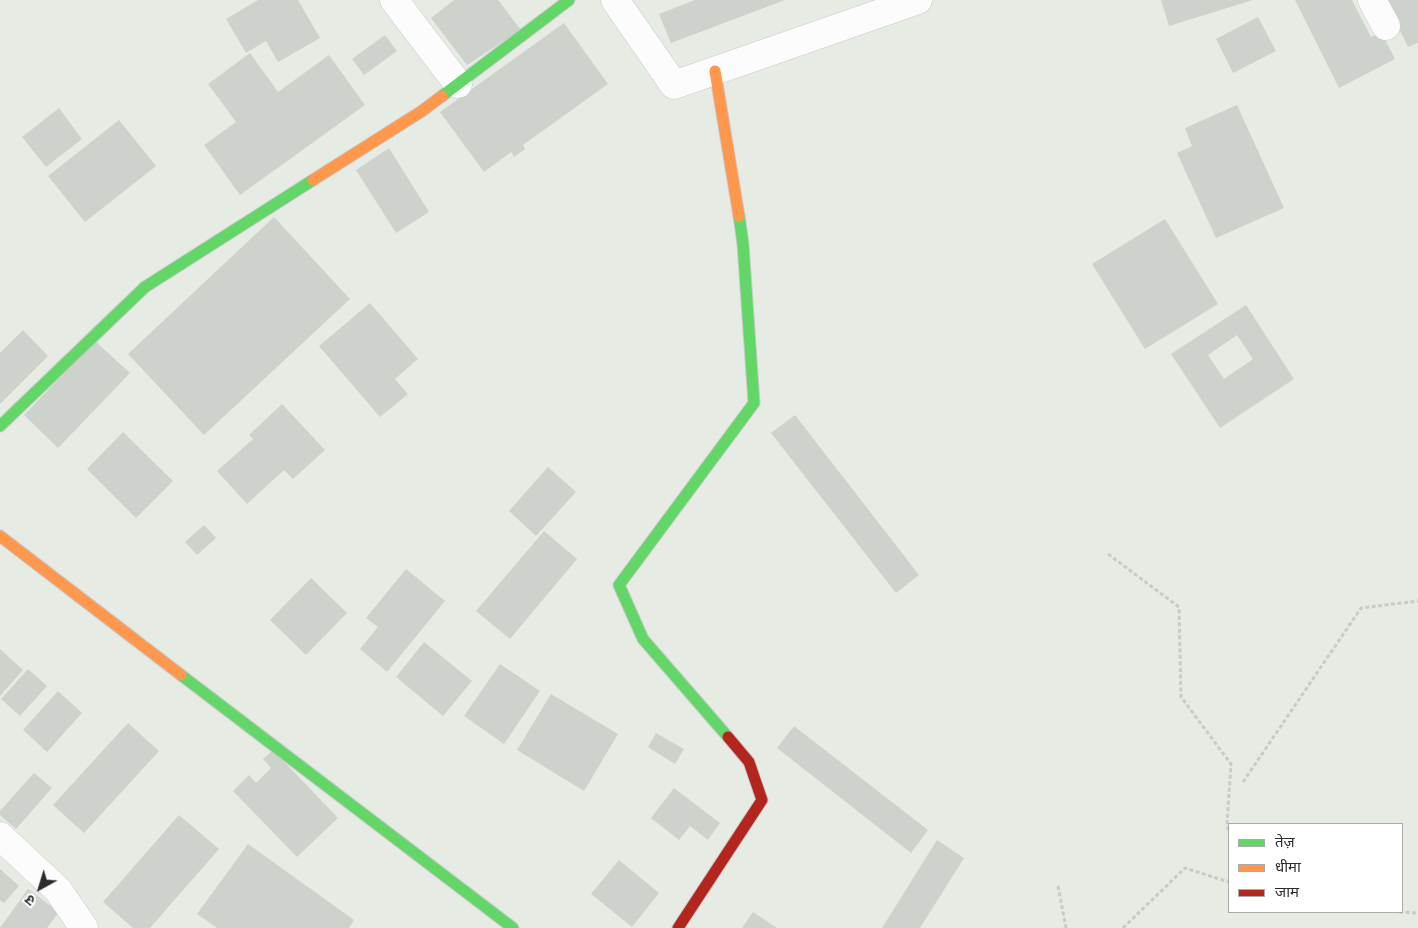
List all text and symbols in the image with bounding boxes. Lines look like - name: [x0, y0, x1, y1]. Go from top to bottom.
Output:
- legend: [1228, 823, 1403, 913]
- text: तेज़: [1275, 832, 1295, 852]
- text: धीमा: [1275, 857, 1301, 877]
- north arrow: [15, 863, 65, 913]
- text: जाम: [1275, 882, 1299, 902]
- text: उ: [21, 890, 39, 910]

